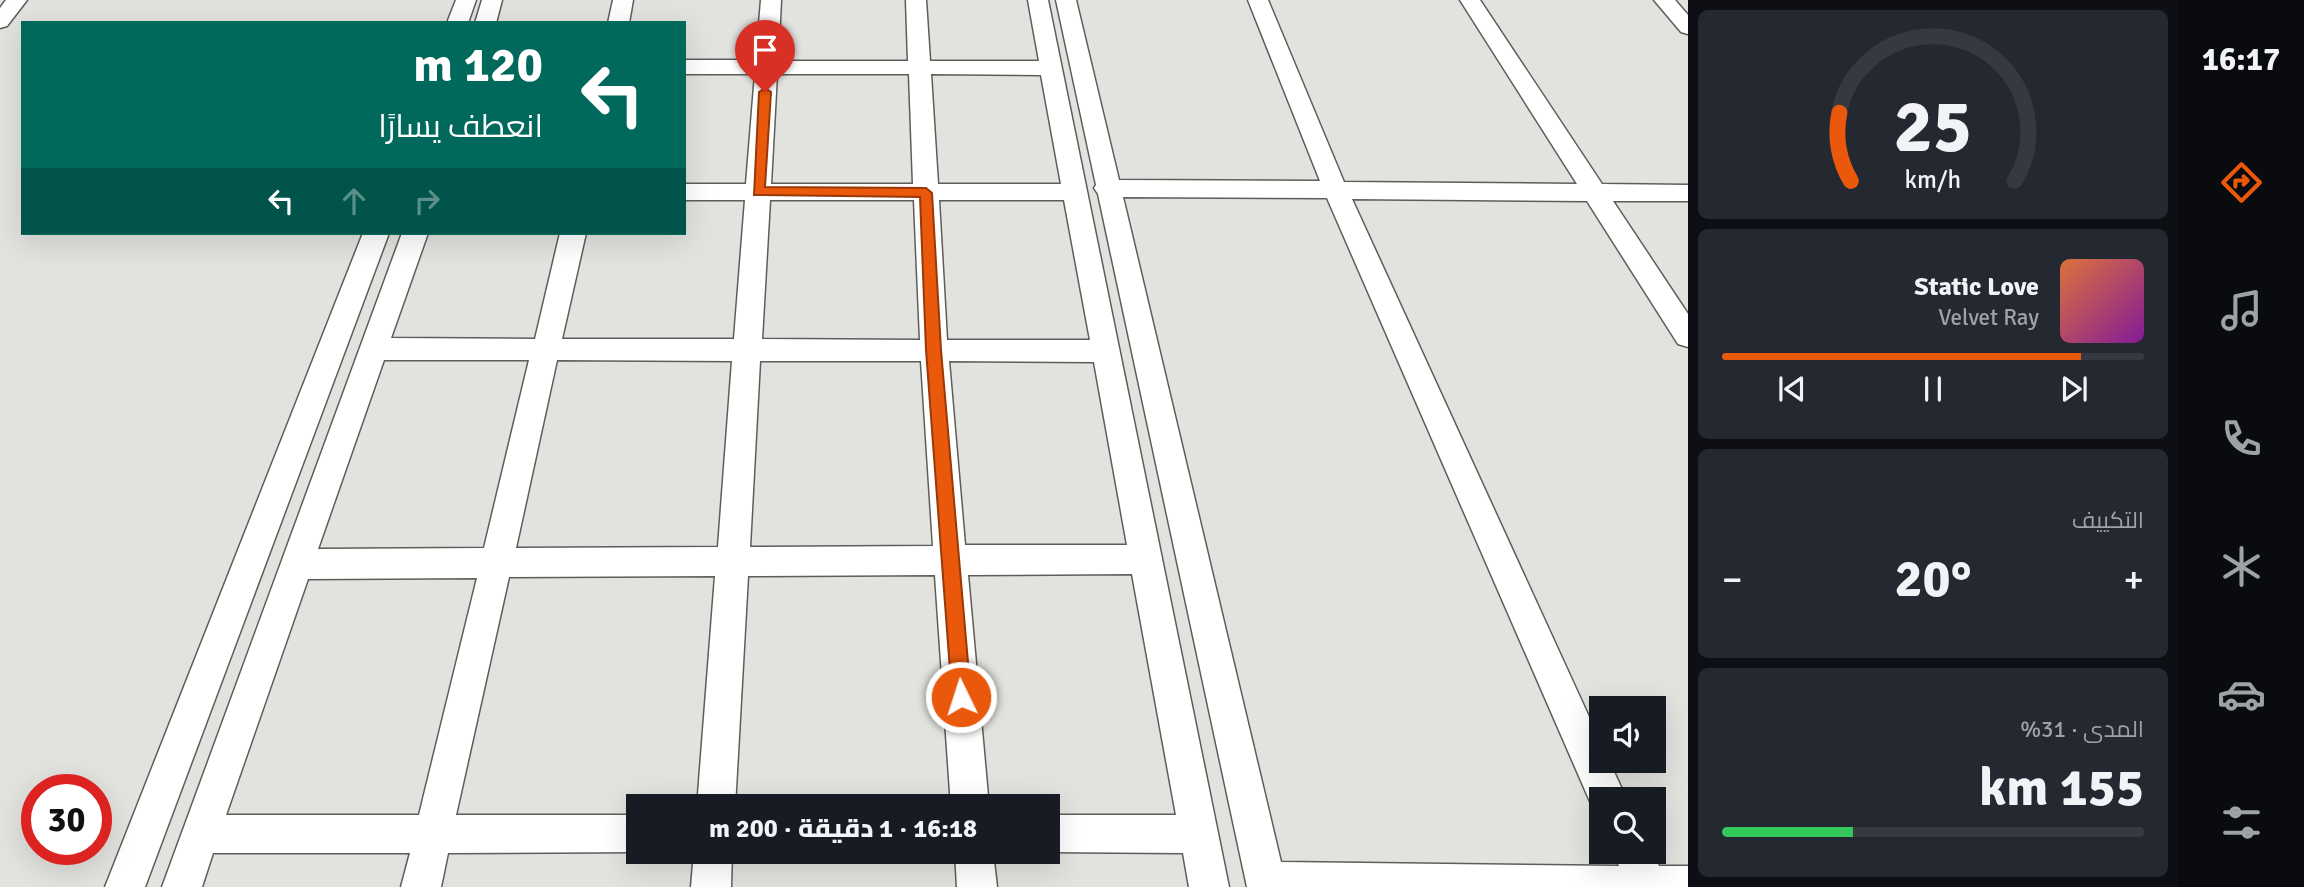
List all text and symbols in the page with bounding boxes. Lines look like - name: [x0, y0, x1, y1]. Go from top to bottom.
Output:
- pin: [735, 20, 795, 92]
- icon: arrive: [746, 31, 784, 69]
- text: 120 m: [413, 35, 543, 95]
- text: 16:17: [2202, 40, 2280, 79]
- icon: left: [567, 49, 658, 140]
- text: 25: [1894, 83, 1972, 172]
- text: انعطف يسارًا: [378, 107, 543, 146]
- icon: directions: [2217, 158, 2266, 207]
- text: km/h: [1905, 163, 1961, 194]
- icon: left: [262, 182, 300, 220]
- icon: ahead: [335, 182, 373, 220]
- icon: right: [408, 182, 446, 220]
- text: Static Love: [1914, 271, 2039, 303]
- icon: music: [2217, 286, 2266, 335]
- text: Velvet Ray: [1938, 303, 2039, 332]
- icon: previous: [1773, 370, 1811, 408]
- icon: pause: [1914, 370, 1952, 408]
- icon: next: [2055, 370, 2093, 408]
- icon: phone: [2217, 414, 2266, 463]
- text: التكييف: [2072, 506, 2144, 535]
- icon: climate: [2217, 542, 2266, 591]
- text: 20°: [1895, 547, 1971, 611]
- text: −: [1722, 556, 1743, 603]
- text: +: [2123, 556, 2144, 603]
- position arrow: [924, 660, 998, 734]
- icon: car: [2217, 670, 2266, 719]
- map controls: [1589, 696, 1666, 864]
- button: sound: [1589, 696, 1666, 773]
- text: المدى · 31%: [2020, 715, 2144, 744]
- text: 155 km: [1979, 756, 2144, 820]
- speed limit sign: 30: [21, 774, 112, 865]
- button: search: [1589, 787, 1666, 864]
- icon: filters: [2217, 798, 2266, 847]
- text: 16:18 · 1 دقيقة · 200 m: [709, 813, 977, 845]

